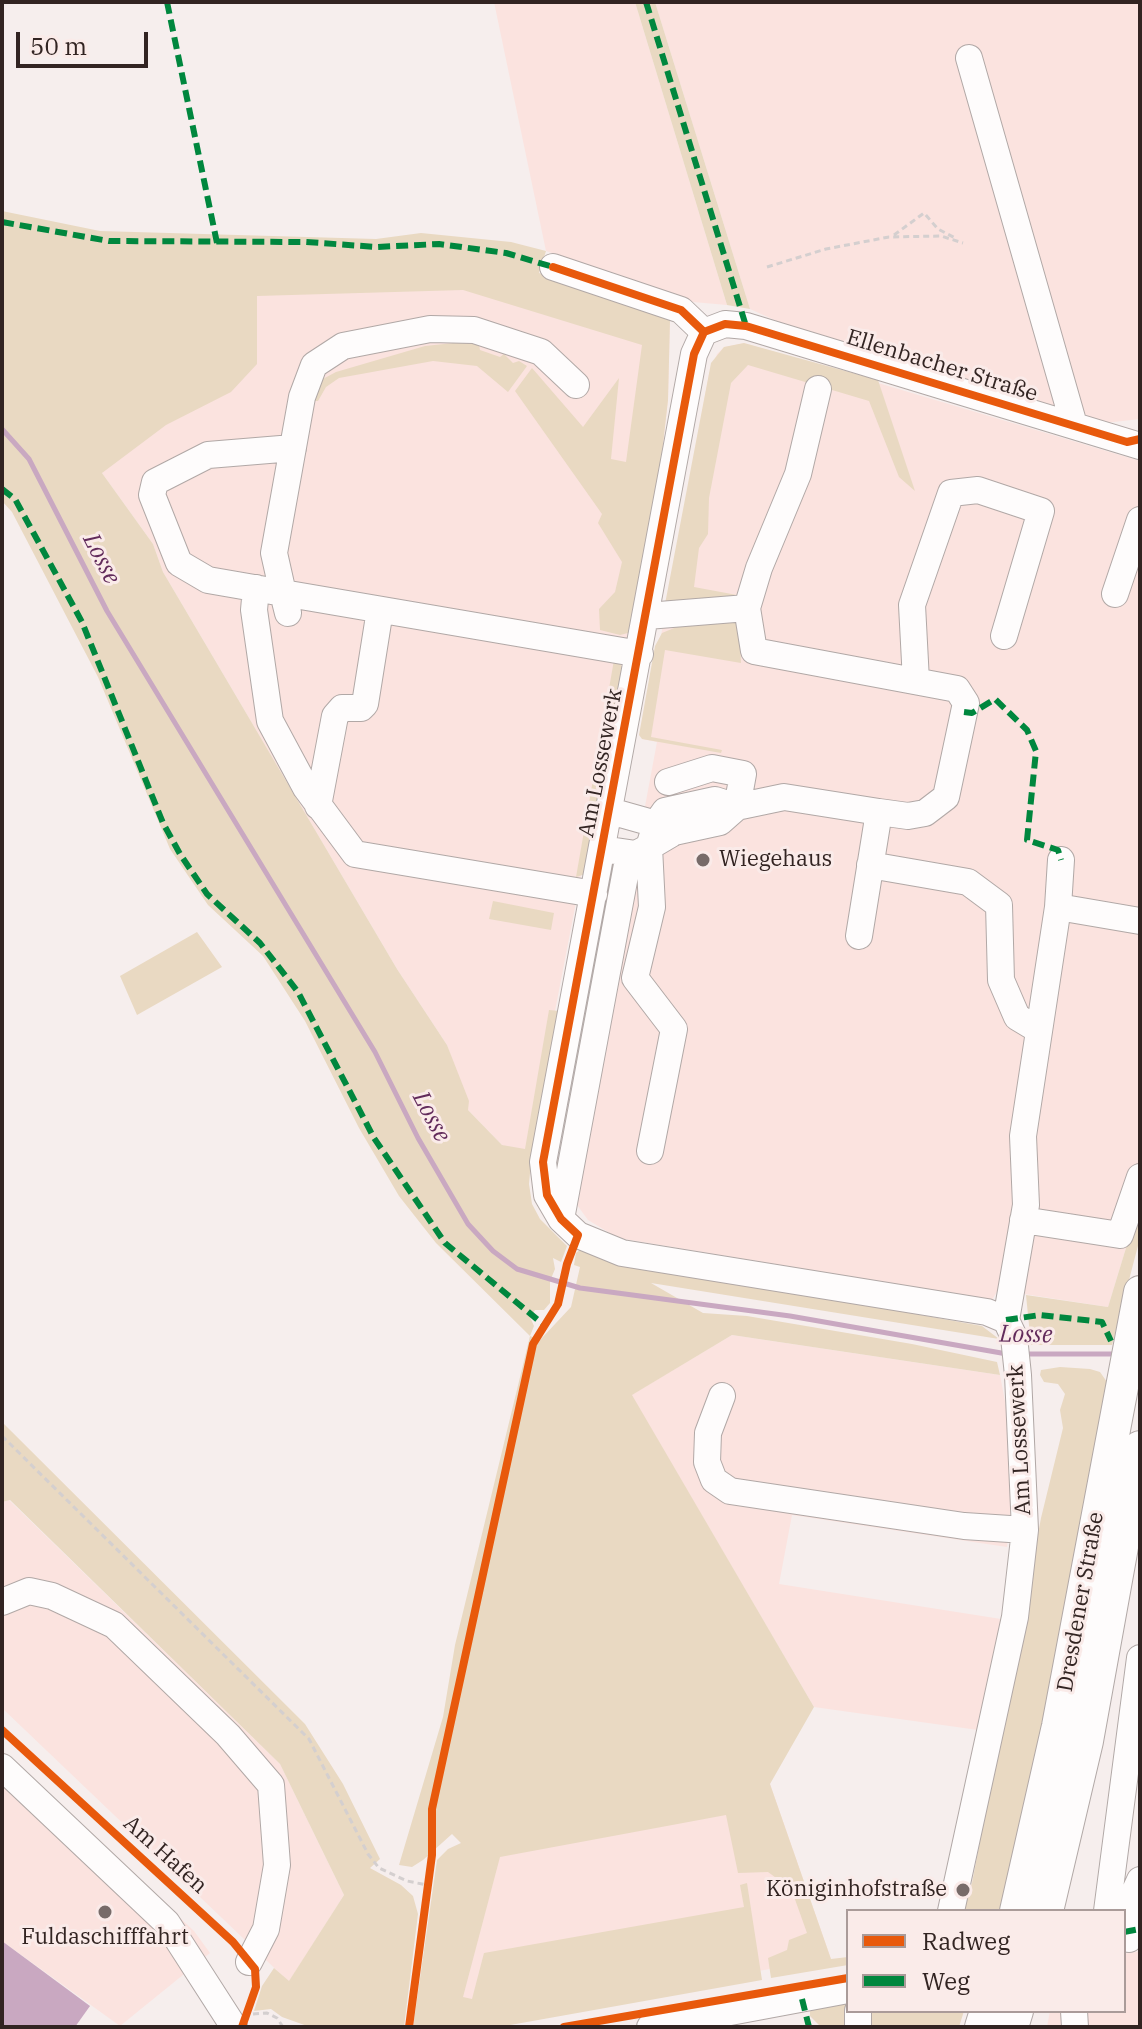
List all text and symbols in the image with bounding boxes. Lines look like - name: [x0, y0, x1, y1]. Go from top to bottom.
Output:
- scale bar: [20, 16, 152, 66]
- text: 50 m: [30, 30, 87, 62]
- street label: Ellenbacher Straße: [843, 324, 1041, 408]
- water label: Losse: [76, 529, 126, 589]
- street label: Am Lossewerk: [574, 686, 628, 840]
- place label: Wiegehaus: [719, 847, 832, 873]
- marker: Wiegehaus: [694, 851, 712, 869]
- water label: Losse: [406, 1087, 456, 1147]
- water label: Losse: [999, 1320, 1053, 1350]
- street label: Am Lossewerk: [1003, 1364, 1037, 1516]
- street label: Dresdener Straße: [1052, 1510, 1110, 1694]
- street label: Am Hafen: [118, 1811, 212, 1899]
- place label: Königinhofstraße: [766, 1877, 947, 1903]
- marker: Königinhofstraße: [954, 1881, 972, 1899]
- marker: Fuldaschifffahrt: [96, 1903, 114, 1921]
- legend: [846, 1909, 1126, 2013]
- place label: Fuldaschifffahrt: [21, 1925, 189, 1951]
- text: Radweg: [922, 1925, 1010, 1957]
- text: Weg: [922, 1965, 970, 1997]

